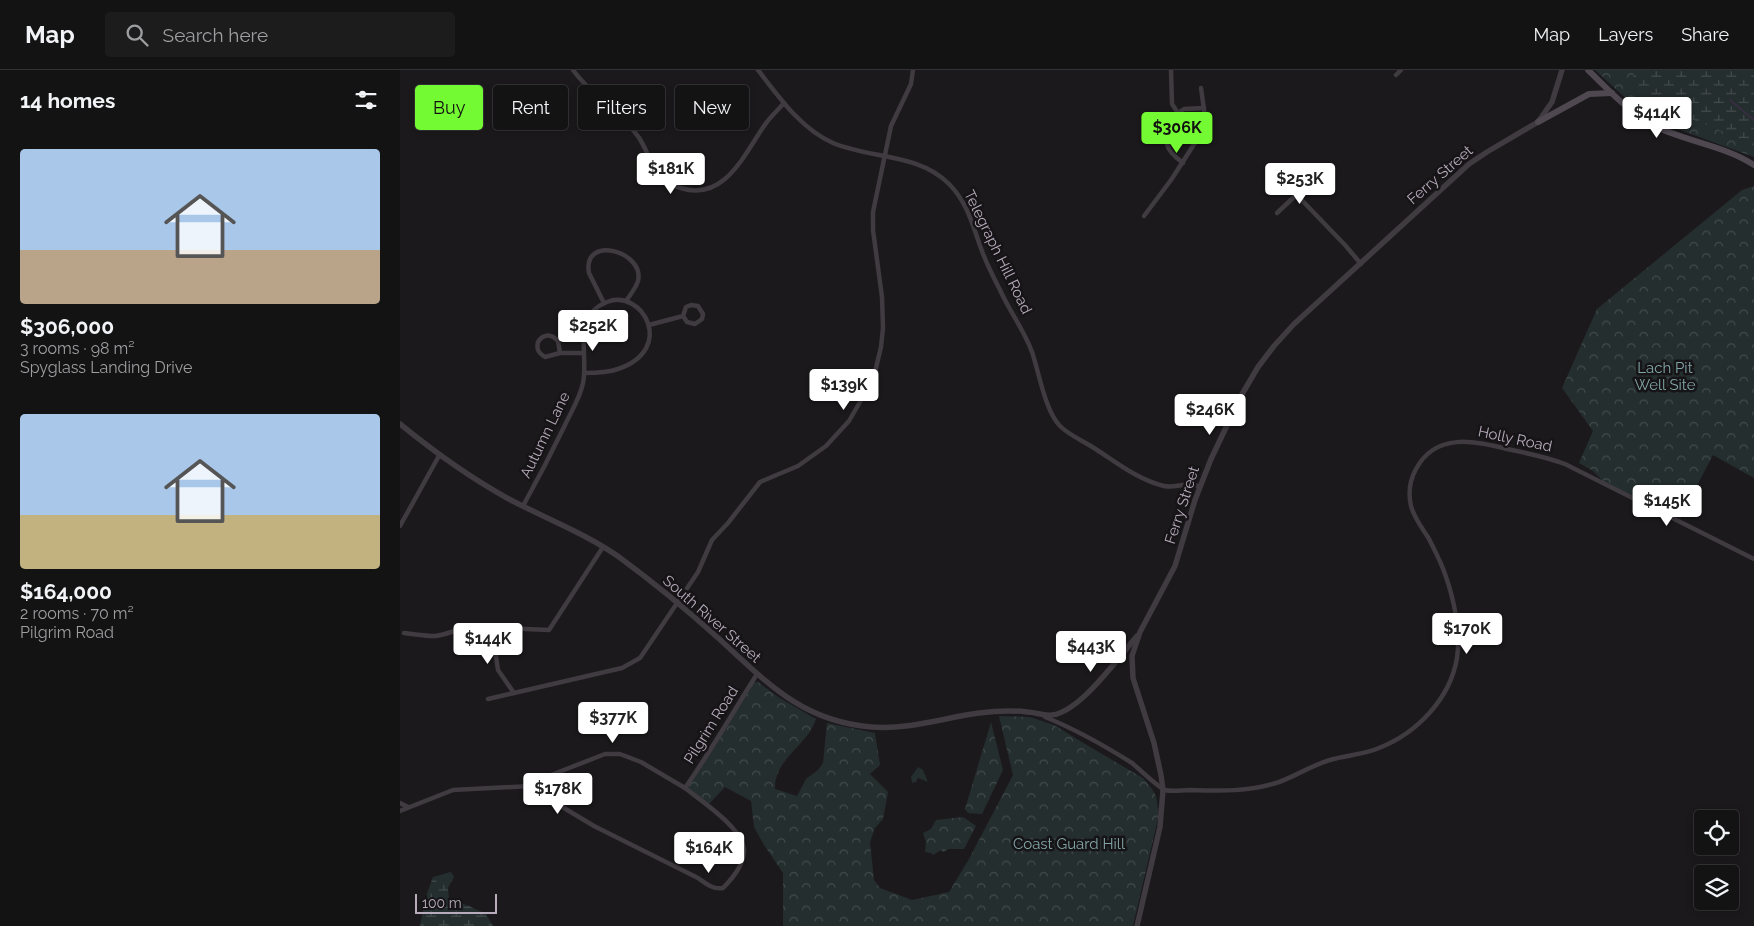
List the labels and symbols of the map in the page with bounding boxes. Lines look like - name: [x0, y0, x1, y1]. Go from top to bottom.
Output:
- pin: $414K: [1622, 97, 1692, 139]
- pin: $306K: [1142, 112, 1212, 154]
- street label: Ferry Street: [1404, 142, 1476, 208]
- pin: $181K: [636, 152, 706, 195]
- pin: $253K: [1265, 162, 1335, 205]
- street label: Telegraph Hill Road: [960, 187, 1036, 317]
- pin: $252K: [558, 310, 628, 352]
- park label: Lach Pit Well Site: [1634, 359, 1696, 394]
- pin: $139K: [809, 368, 879, 411]
- street label: Autumn Lane: [516, 389, 574, 481]
- pin: $246K: [1175, 394, 1245, 436]
- street label: Holly Road: [1476, 422, 1554, 456]
- street label: Ferry Street: [1161, 464, 1203, 546]
- pin: $145K: [1632, 484, 1702, 527]
- street label: South River Street: [659, 571, 765, 667]
- pin: $170K: [1432, 612, 1502, 655]
- pin: $144K: [453, 622, 523, 665]
- pin: $443K: [1056, 630, 1126, 673]
- street label: Pilgrim Road: [680, 683, 742, 767]
- pin: $377K: [578, 702, 648, 744]
- pin: $178K: [523, 772, 593, 815]
- pin: $164K: [674, 832, 744, 874]
- park label: Coast Guard Hill: [1013, 835, 1126, 853]
- scale bar: [415, 891, 498, 914]

